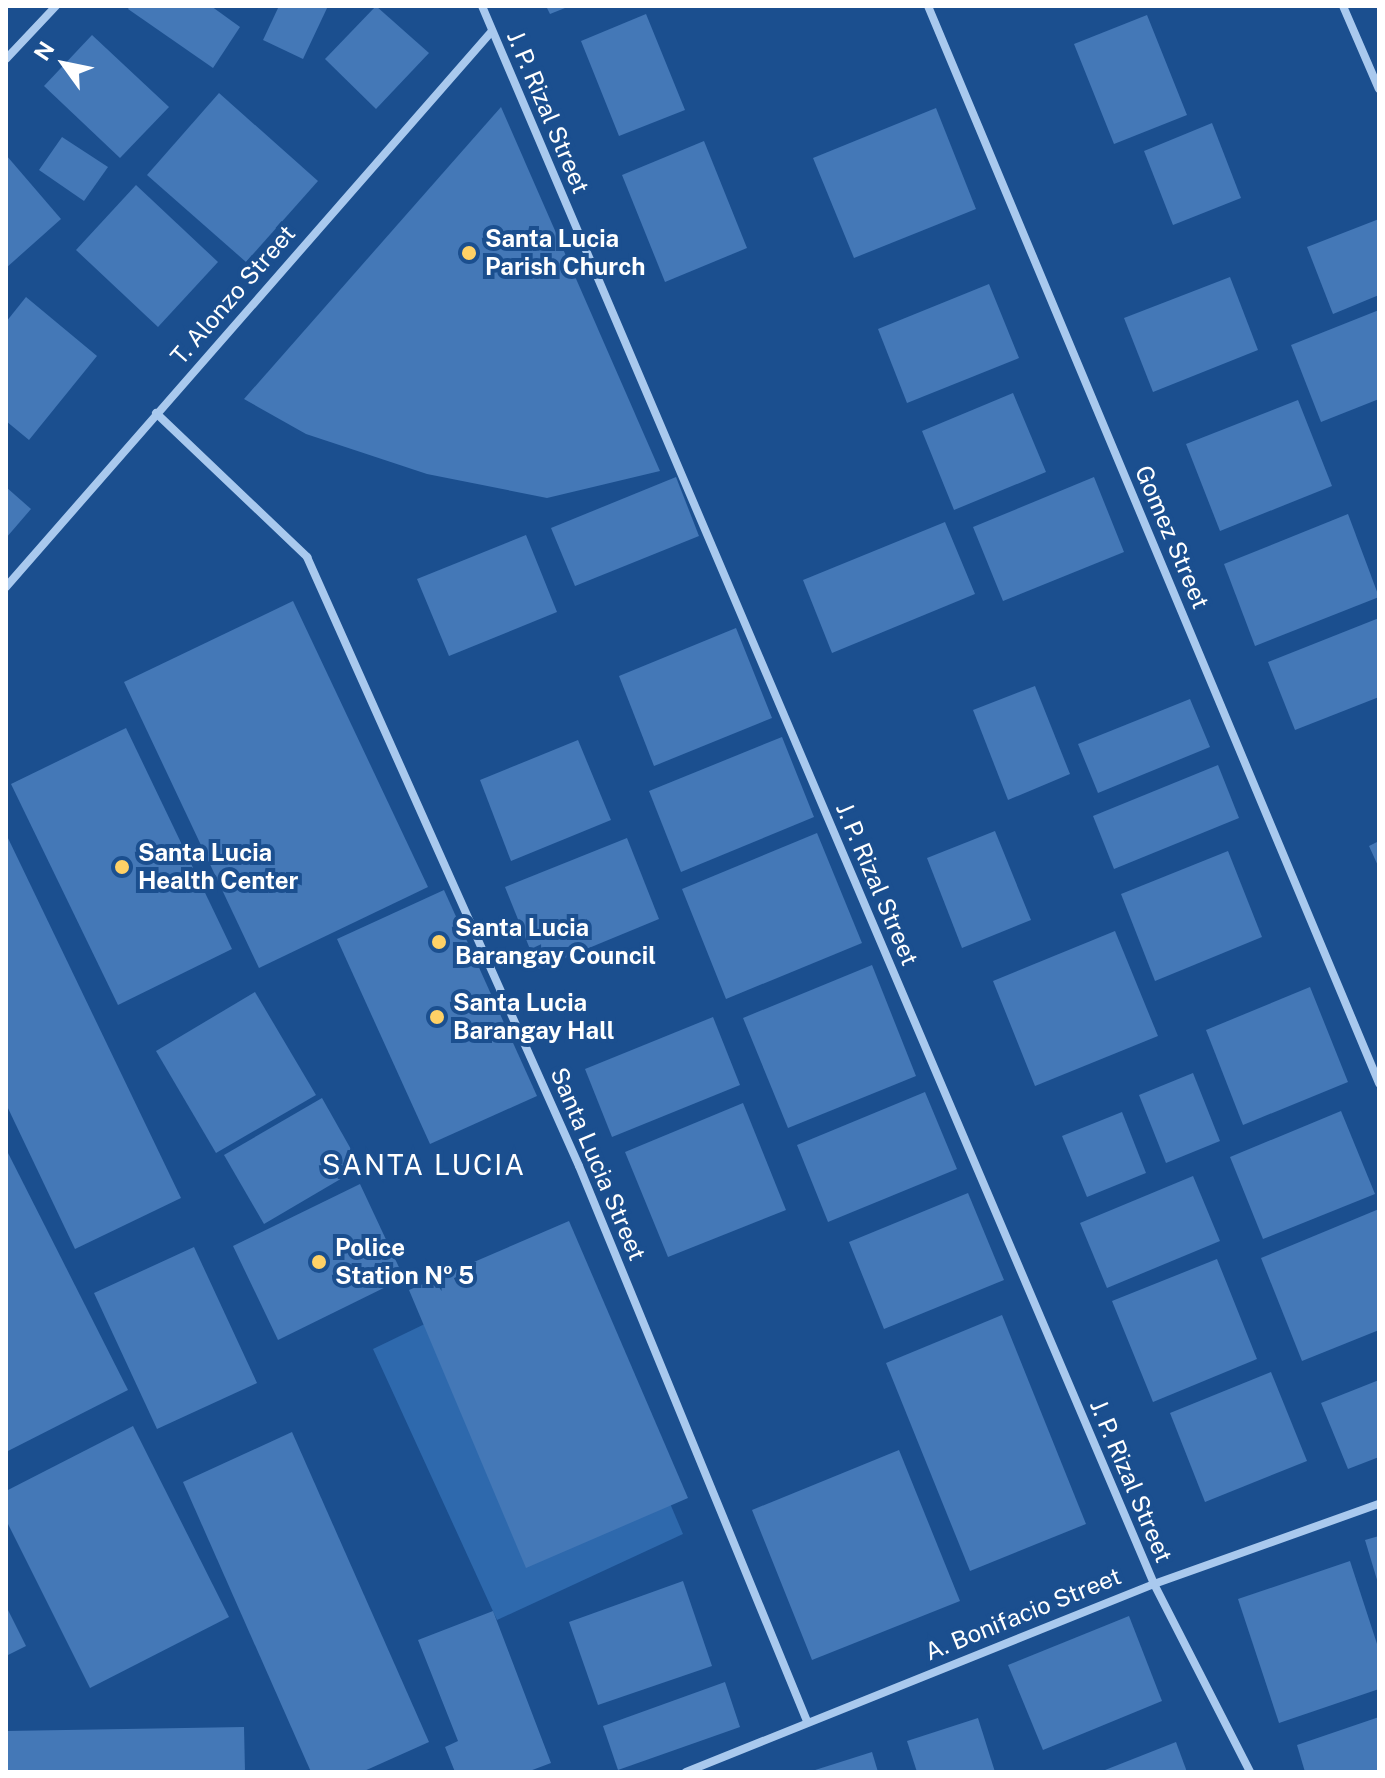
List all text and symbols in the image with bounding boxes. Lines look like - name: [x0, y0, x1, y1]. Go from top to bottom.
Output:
- north arrow: [24, 24, 104, 104]
- street label: J. P. Rizal Street: [501, 26, 595, 198]
- text: N: [28, 37, 59, 65]
- street label: T. Alonzo Street: [164, 219, 302, 371]
- place label: Santa Lucia Parish Church: [485, 225, 645, 281]
- marker: Santa Lucia Parish Church: [460, 244, 478, 262]
- street label: Gomez Street: [1129, 461, 1215, 613]
- street label: J. P. Rizal Street: [830, 798, 924, 970]
- place label: Santa Lucia Health Center: [138, 839, 298, 895]
- marker: Santa Lucia Health Center: [113, 858, 131, 876]
- place label: Santa Lucia Barangay Council: [455, 914, 656, 970]
- marker: Santa Lucia Barangay Council: [430, 933, 448, 951]
- place label: Santa Lucia Barangay Hall: [453, 989, 615, 1045]
- marker: Santa Lucia Barangay Hall: [428, 1008, 446, 1026]
- street label: Santa Lucia Street: [544, 1063, 652, 1265]
- district label: SANTA LUCIA: [322, 1148, 526, 1182]
- place label: Police Station № 5: [335, 1234, 474, 1290]
- marker: Police Station № 5: [310, 1253, 328, 1271]
- street label: J. P. Rizal Street: [1084, 1395, 1178, 1567]
- street label: A. Bonifacio Street: [921, 1561, 1125, 1667]

